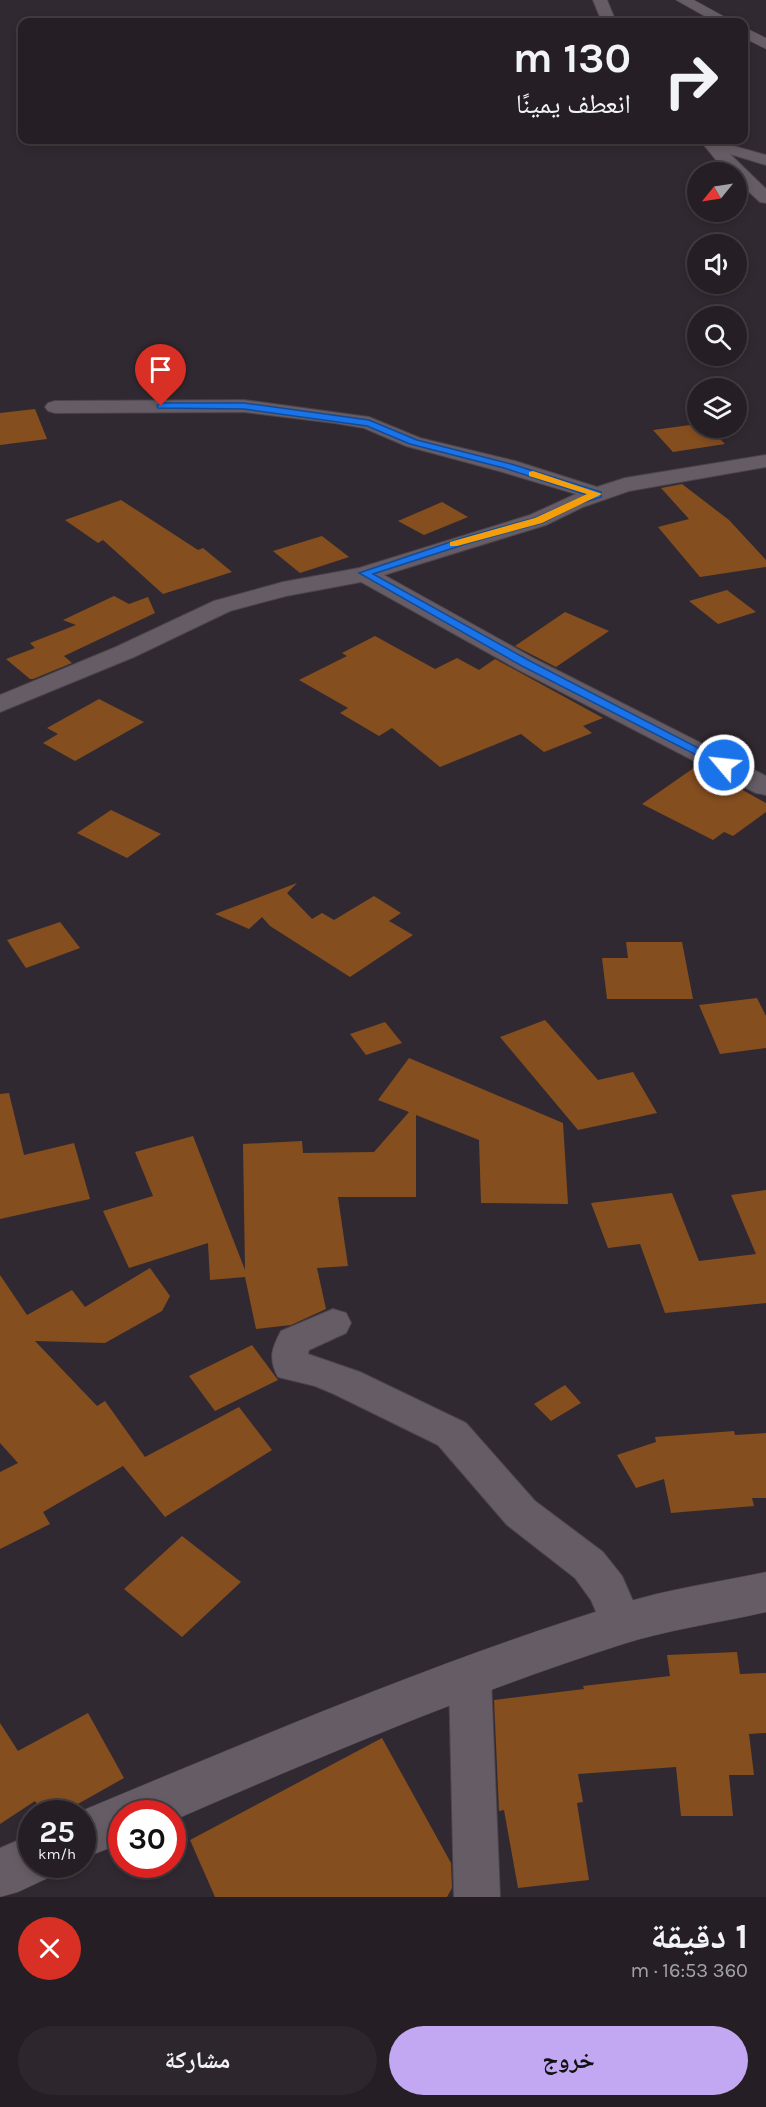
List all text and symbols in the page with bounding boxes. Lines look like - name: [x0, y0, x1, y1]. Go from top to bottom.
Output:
- text: 130 m: [513, 33, 631, 83]
- icon: right: [652, 42, 730, 120]
- text: انعطف يمينًا: [516, 88, 631, 120]
- north arrow: [687, 162, 747, 222]
- map controls: [687, 162, 747, 438]
- button: sound: [687, 234, 747, 294]
- button: search: [687, 306, 747, 366]
- pin: [135, 344, 186, 406]
- icon: arrive: [144, 353, 177, 386]
- button: layers: [687, 378, 747, 438]
- position arrow: [692, 733, 756, 797]
- speed limit sign: 30: [108, 1800, 186, 1878]
- text: 25: [39, 1814, 75, 1850]
- text: km/h: [38, 1845, 76, 1863]
- text: 1 دقيقة: [650, 1915, 748, 1957]
- button: close: [18, 1917, 81, 1980]
- text: 360 m · 16:53: [631, 1959, 748, 1982]
- button: مشاركة: [18, 2026, 377, 2095]
- button: خروج: [389, 2026, 748, 2095]

